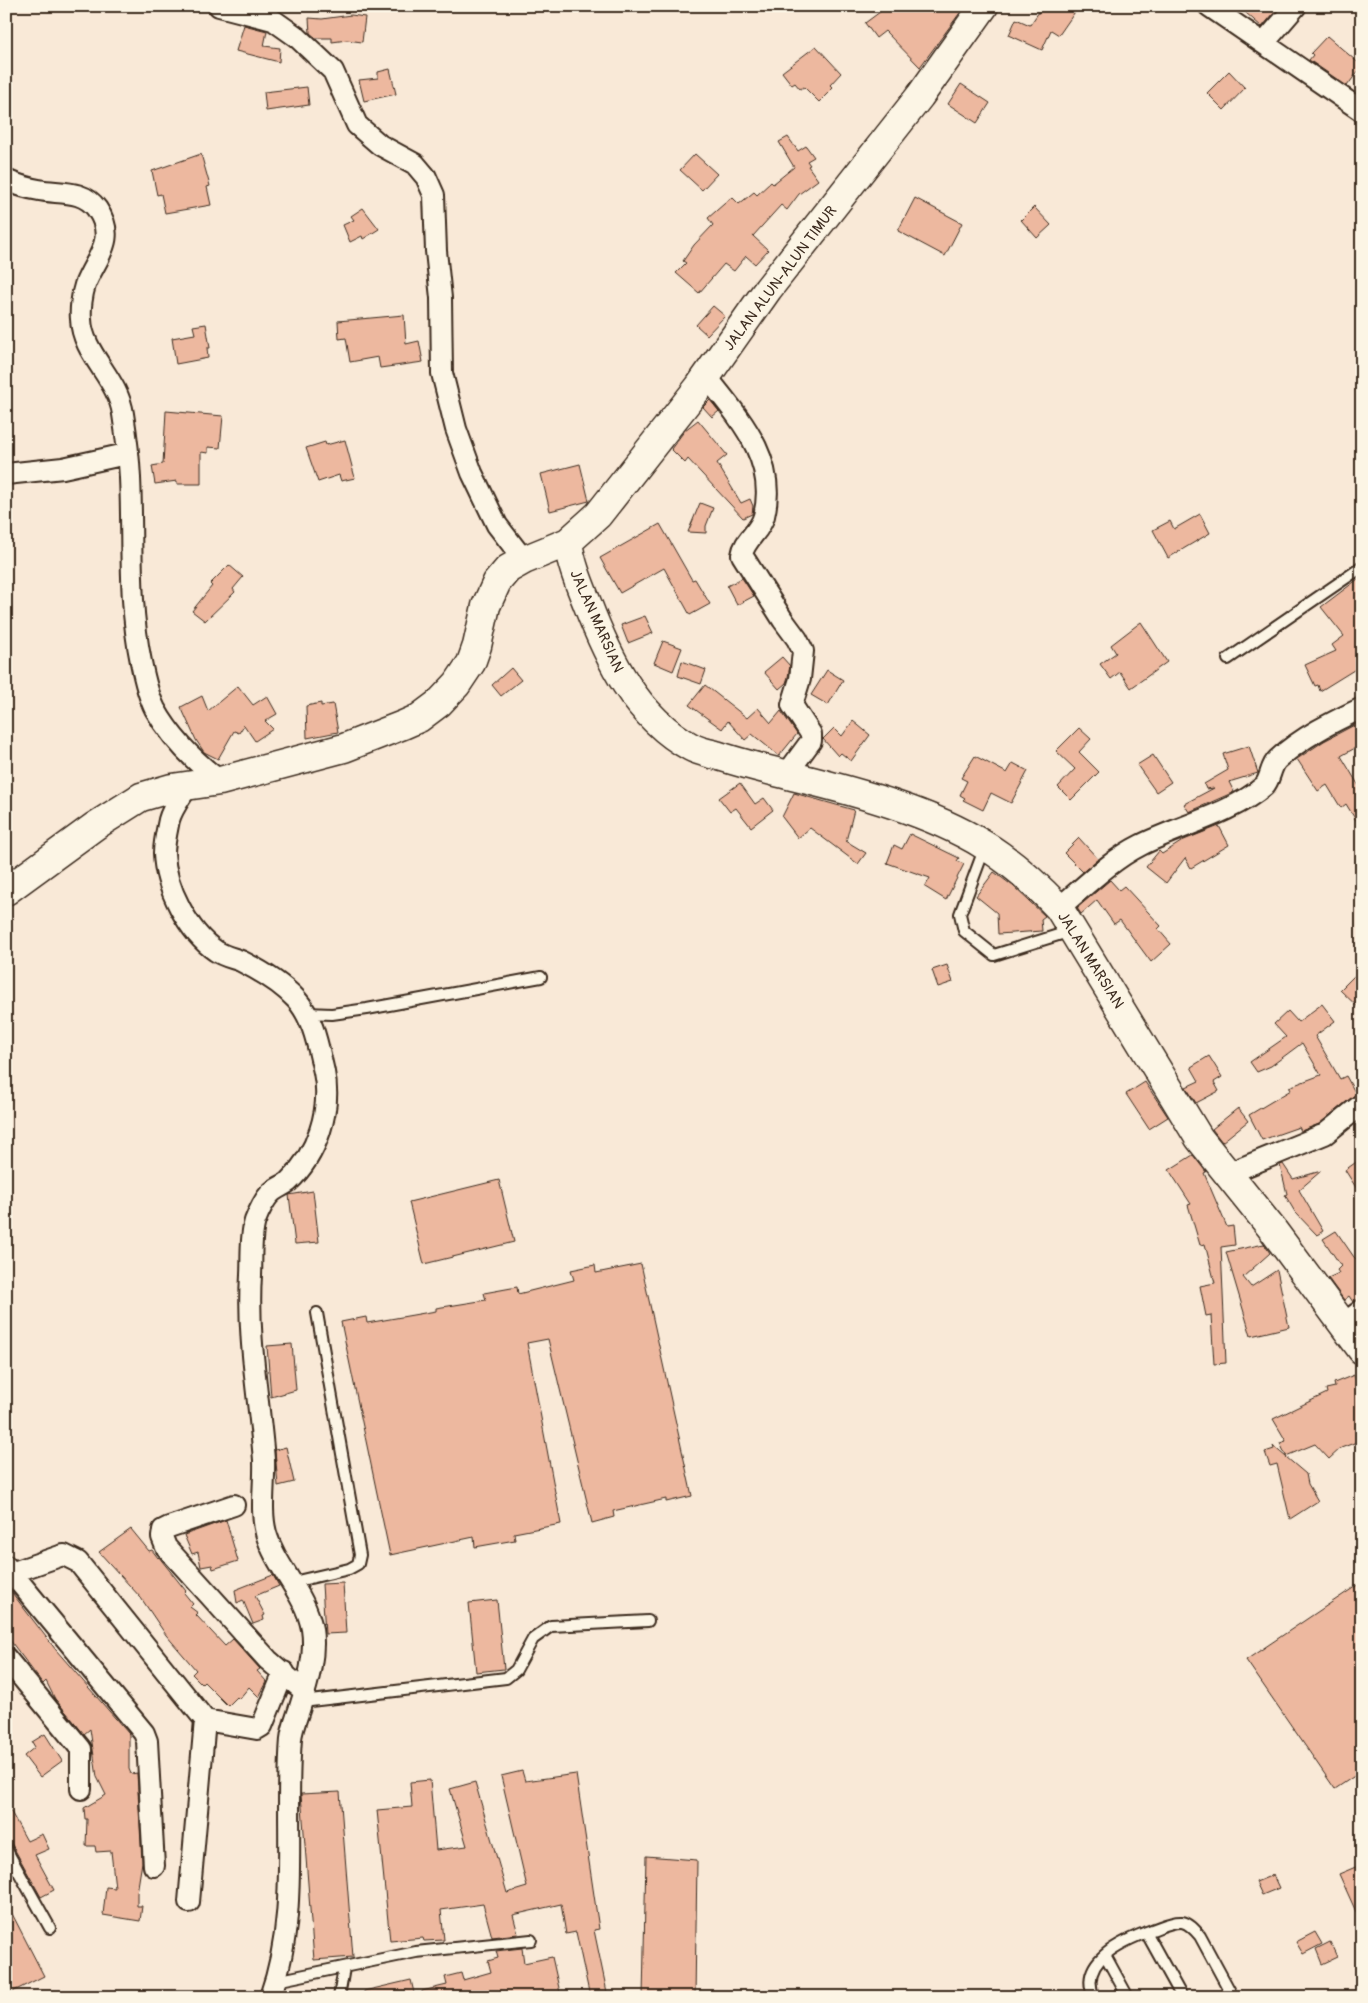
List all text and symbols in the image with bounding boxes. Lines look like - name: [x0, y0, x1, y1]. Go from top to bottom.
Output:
- street label: JALAN ALUN-ALUN TIMUR: [720, 202, 841, 355]
- street label: JALAN MARSIAN: [565, 567, 628, 676]
- street label: JALAN MARSIAN: [1053, 908, 1128, 1012]

